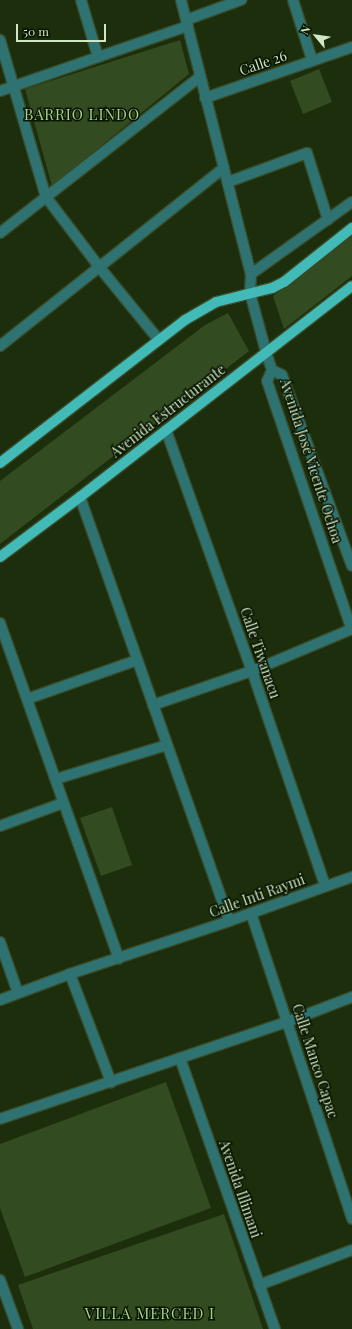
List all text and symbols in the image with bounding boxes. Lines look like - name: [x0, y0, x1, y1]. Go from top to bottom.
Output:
- scale bar: [18, 16, 108, 42]
- north arrow: [296, 16, 336, 56]
- text: 50 m: [23, 23, 49, 39]
- text: N: [297, 23, 314, 37]
- street label: Calle 26: [237, 47, 289, 79]
- district label: BARRIO LINDO: [24, 106, 140, 124]
- street label: Avenida Estructurante: [107, 361, 229, 461]
- street label: Avenida José Vicente Ochoa: [276, 376, 346, 546]
- street label: Calle Tiwanacu: [236, 605, 284, 701]
- street label: Calle Inti Raymi: [207, 871, 307, 921]
- street label: Calle Manco Capac: [289, 1002, 341, 1120]
- street label: Avenida Illimani: [215, 1138, 265, 1240]
- district label: VILLA MERCED I: [85, 1305, 215, 1323]

